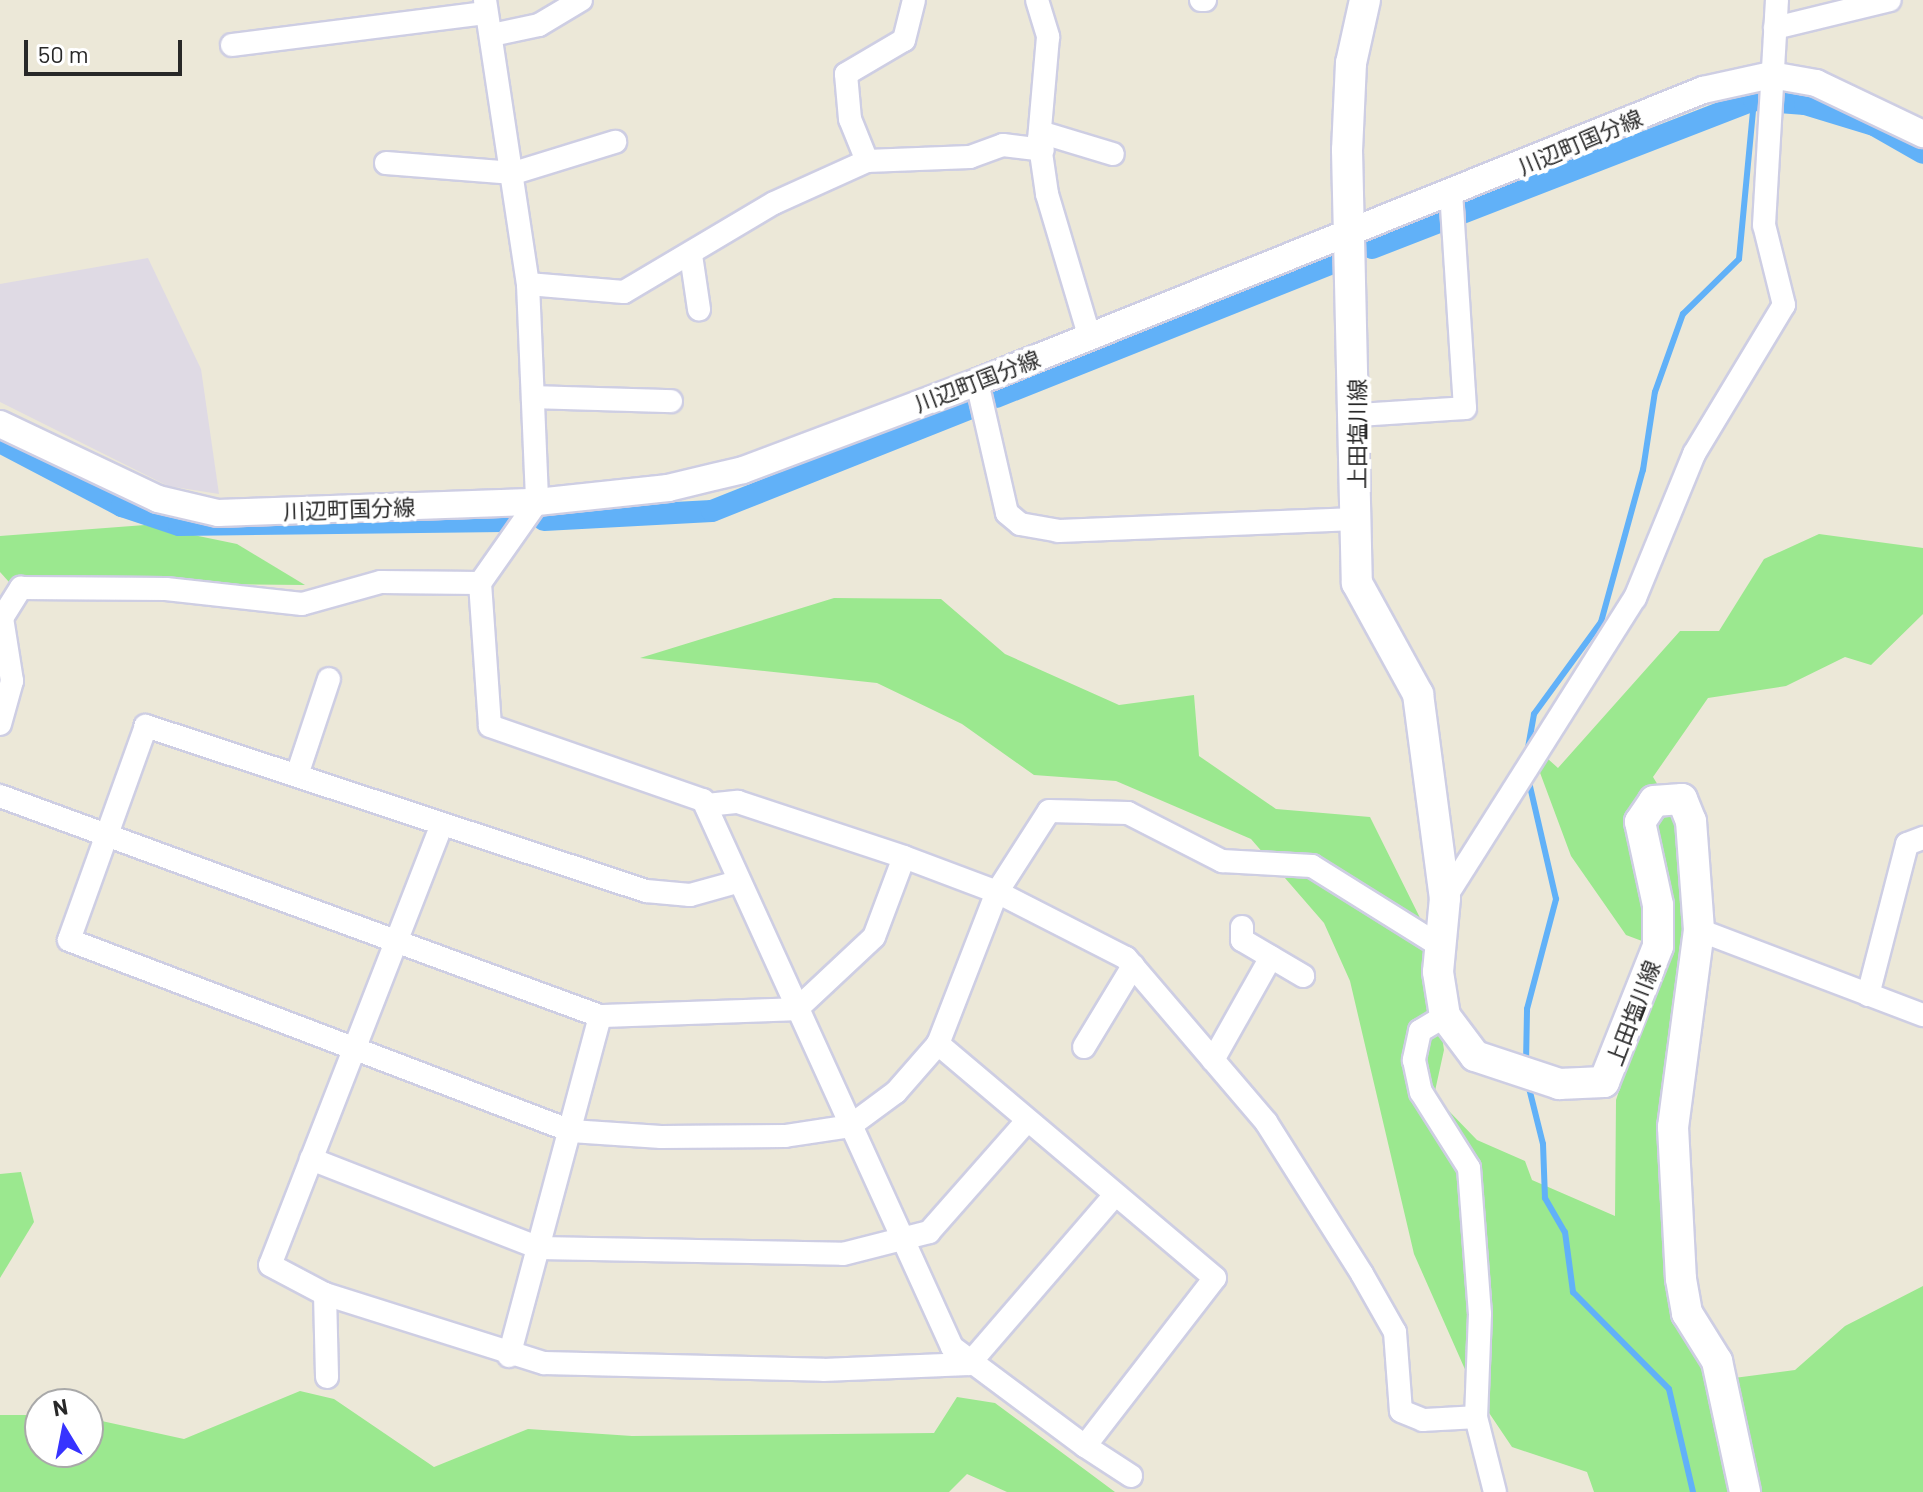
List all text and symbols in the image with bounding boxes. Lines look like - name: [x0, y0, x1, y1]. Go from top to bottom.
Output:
- scale bar: [28, 24, 186, 74]
- text: 50 m: [38, 39, 89, 68]
- street label: 川辺町国分線: [1514, 104, 1646, 180]
- street label: 川辺町国分線: [911, 345, 1043, 417]
- street label: 上田塩川線: [1344, 379, 1370, 489]
- street label: 川辺町国分線: [283, 494, 415, 524]
- street label: 上田塩川線: [1601, 957, 1665, 1069]
- north arrow: [24, 1388, 104, 1468]
- text: N: [51, 1392, 70, 1420]

